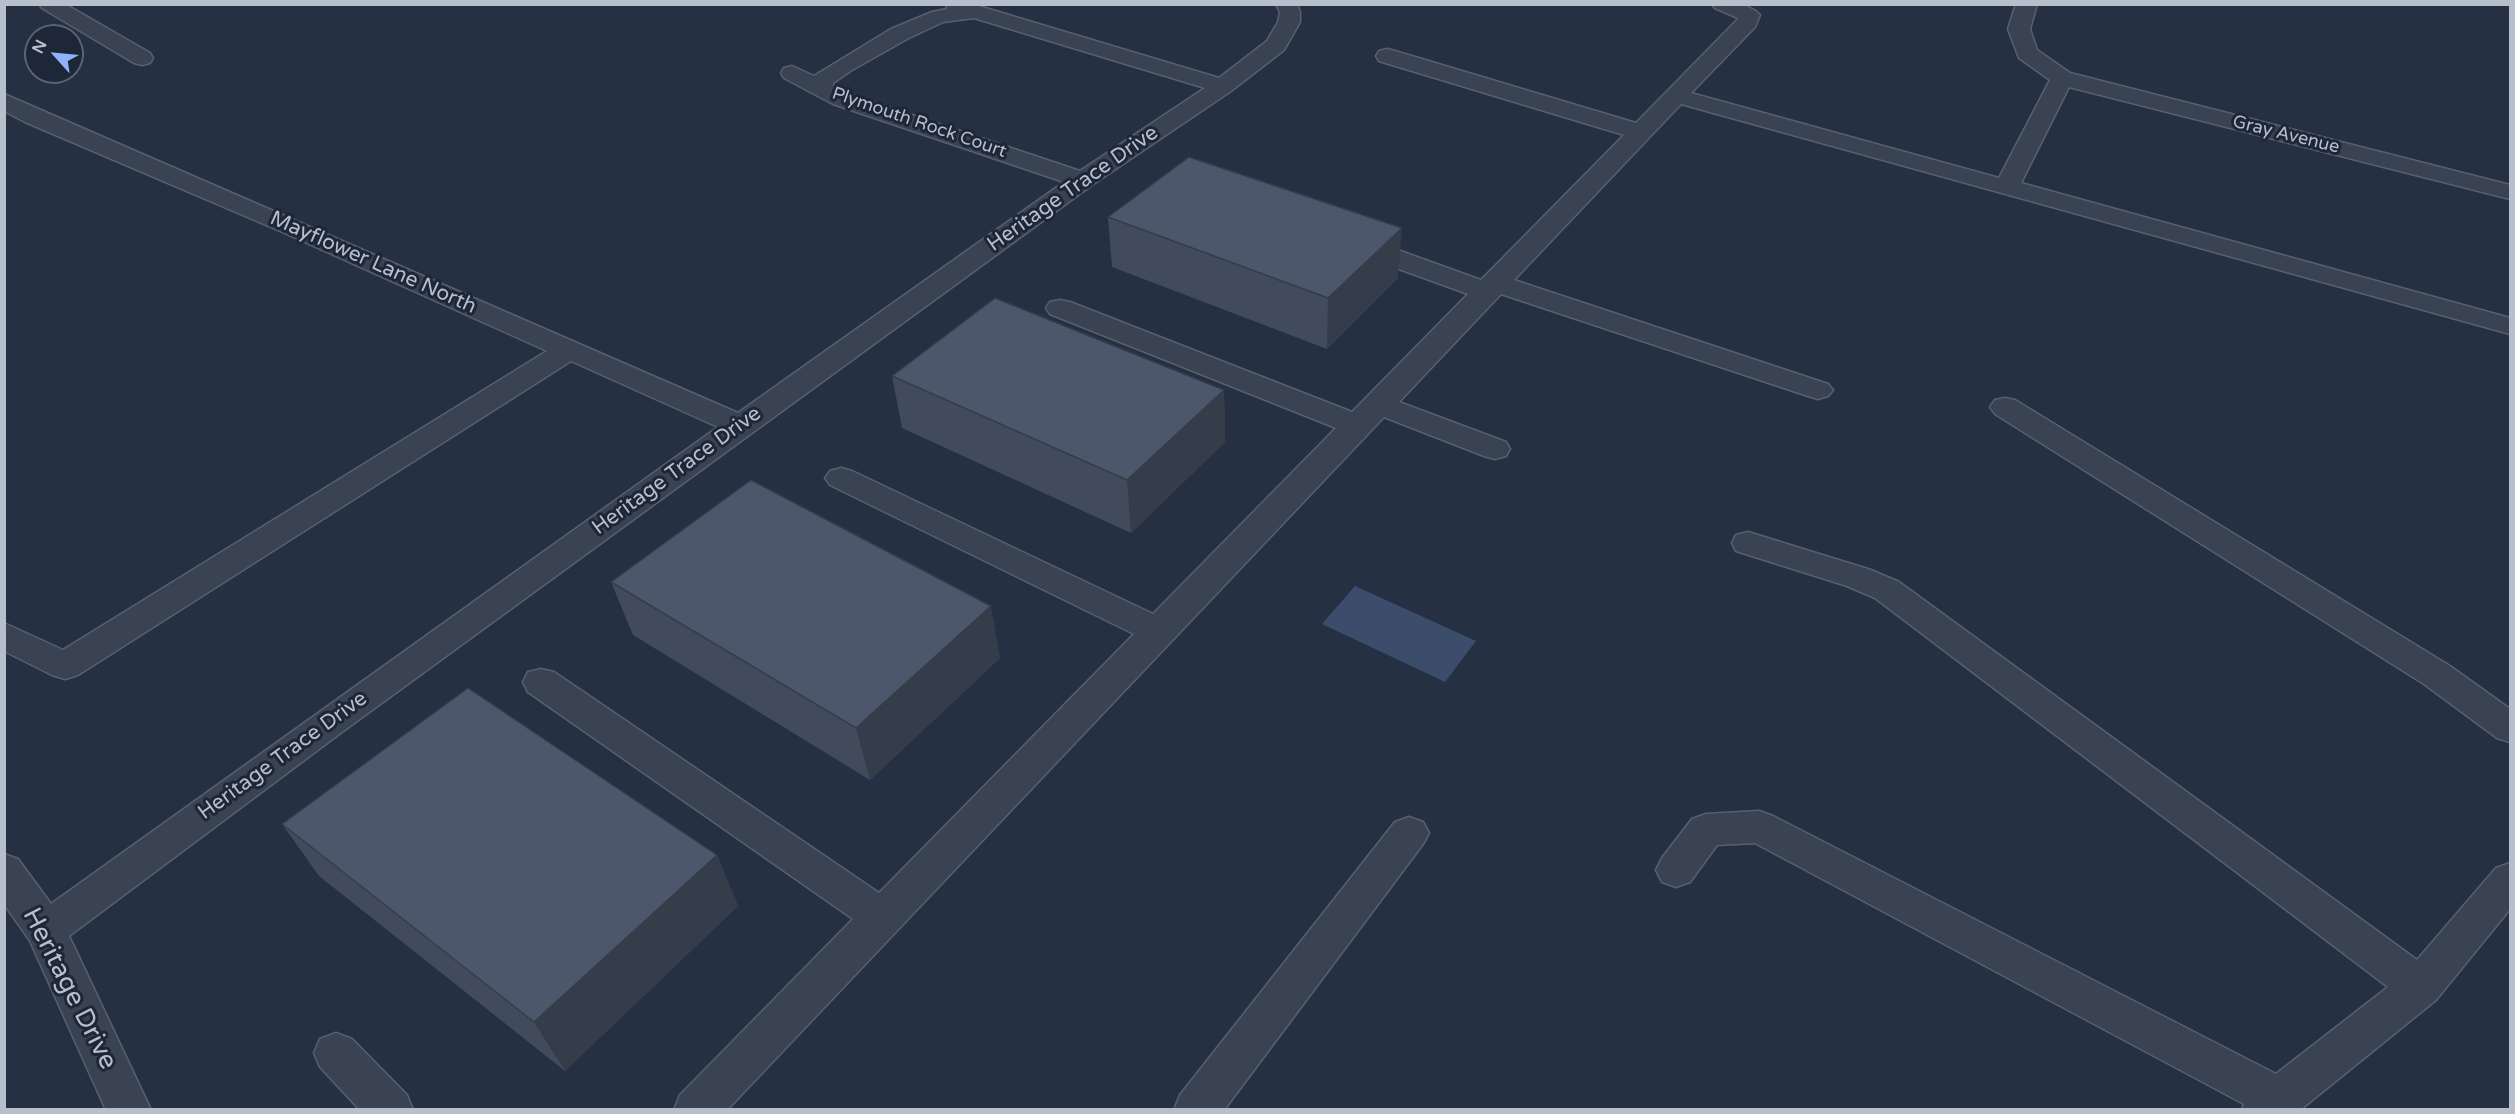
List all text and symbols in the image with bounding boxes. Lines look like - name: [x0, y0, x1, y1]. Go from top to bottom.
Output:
- north arrow: [24, 24, 84, 84]
- text: N: [28, 36, 52, 57]
- street label: Plymouth Rock Court: [829, 83, 1009, 163]
- street label: Gray Avenue: [2230, 111, 2342, 159]
- street label: Heritage Trace Drive: [983, 121, 1163, 257]
- street label: Mayflower Lane North: [266, 206, 480, 320]
- street label: Heritage Trace Drive: [588, 401, 766, 541]
- street label: Heritage Trace Drive: [194, 686, 372, 826]
- street label: Heritage Drive: [15, 903, 123, 1075]

